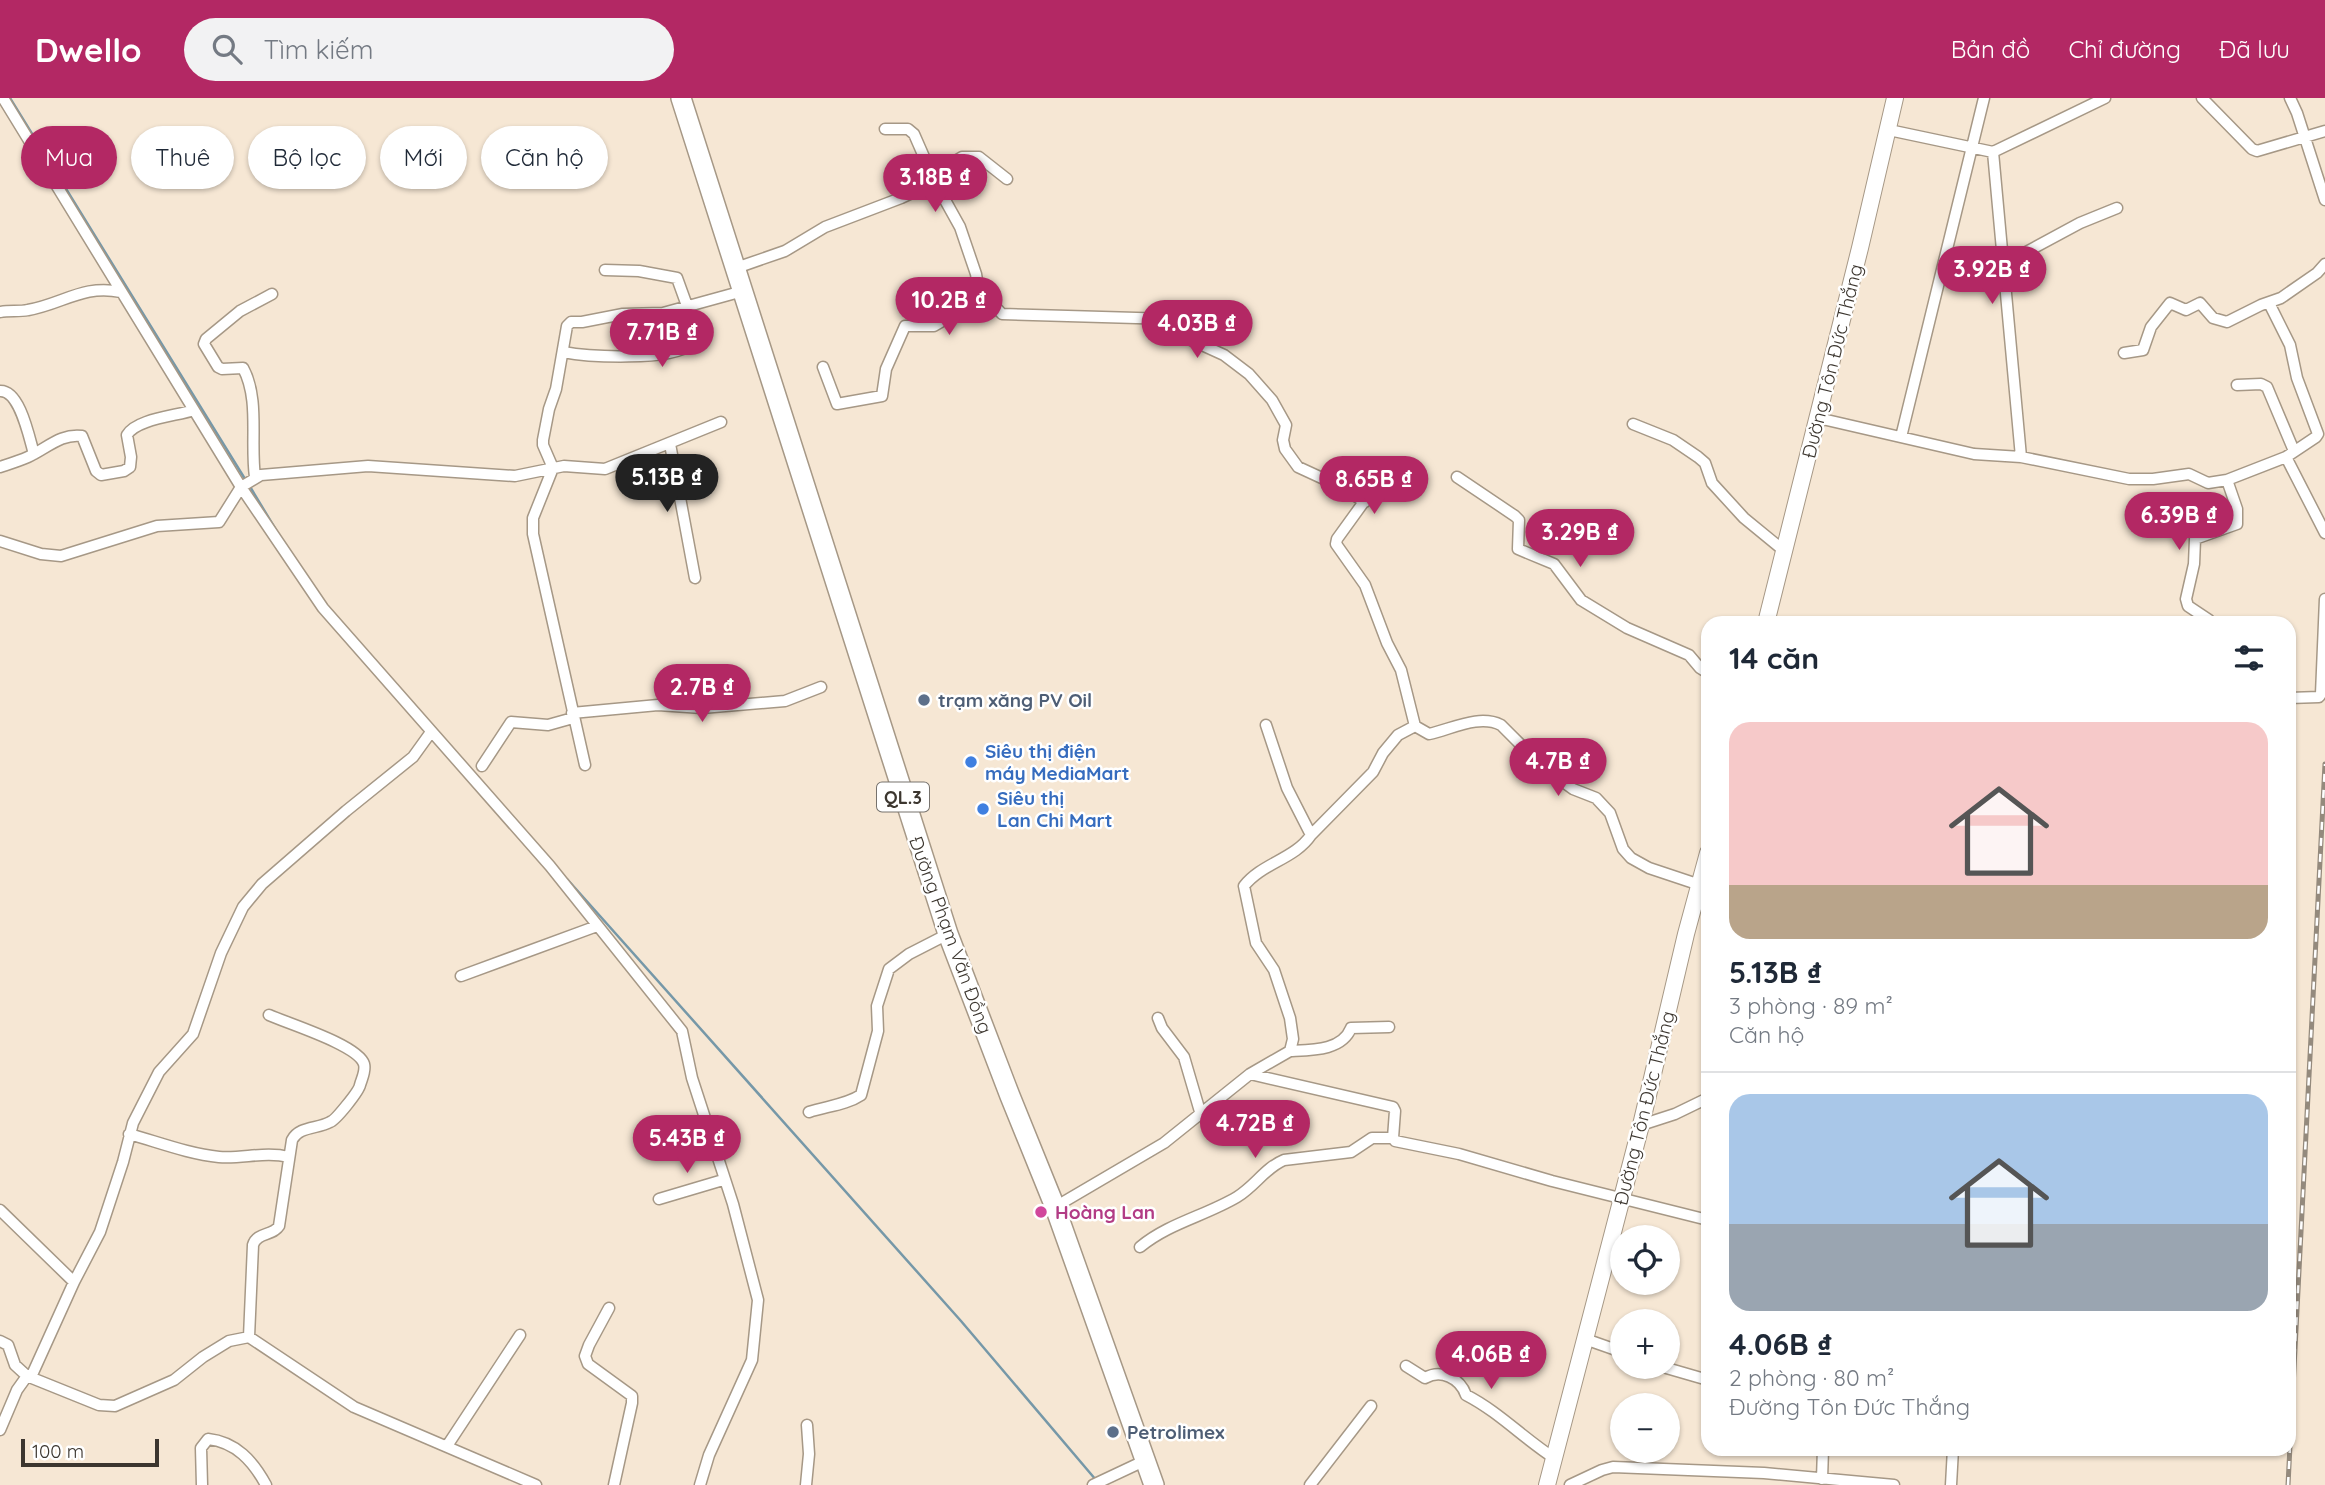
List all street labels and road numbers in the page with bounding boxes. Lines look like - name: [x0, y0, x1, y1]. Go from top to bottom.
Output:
- street label: Đường Tôn Đức Thắng: [1796, 261, 1868, 461]
- road number: QL.3: [877, 782, 929, 812]
- street label: Đường Phạm Văn Đồng: [904, 833, 998, 1037]
- street label: Đường Tôn Đức Thắng: [1608, 1008, 1680, 1208]

